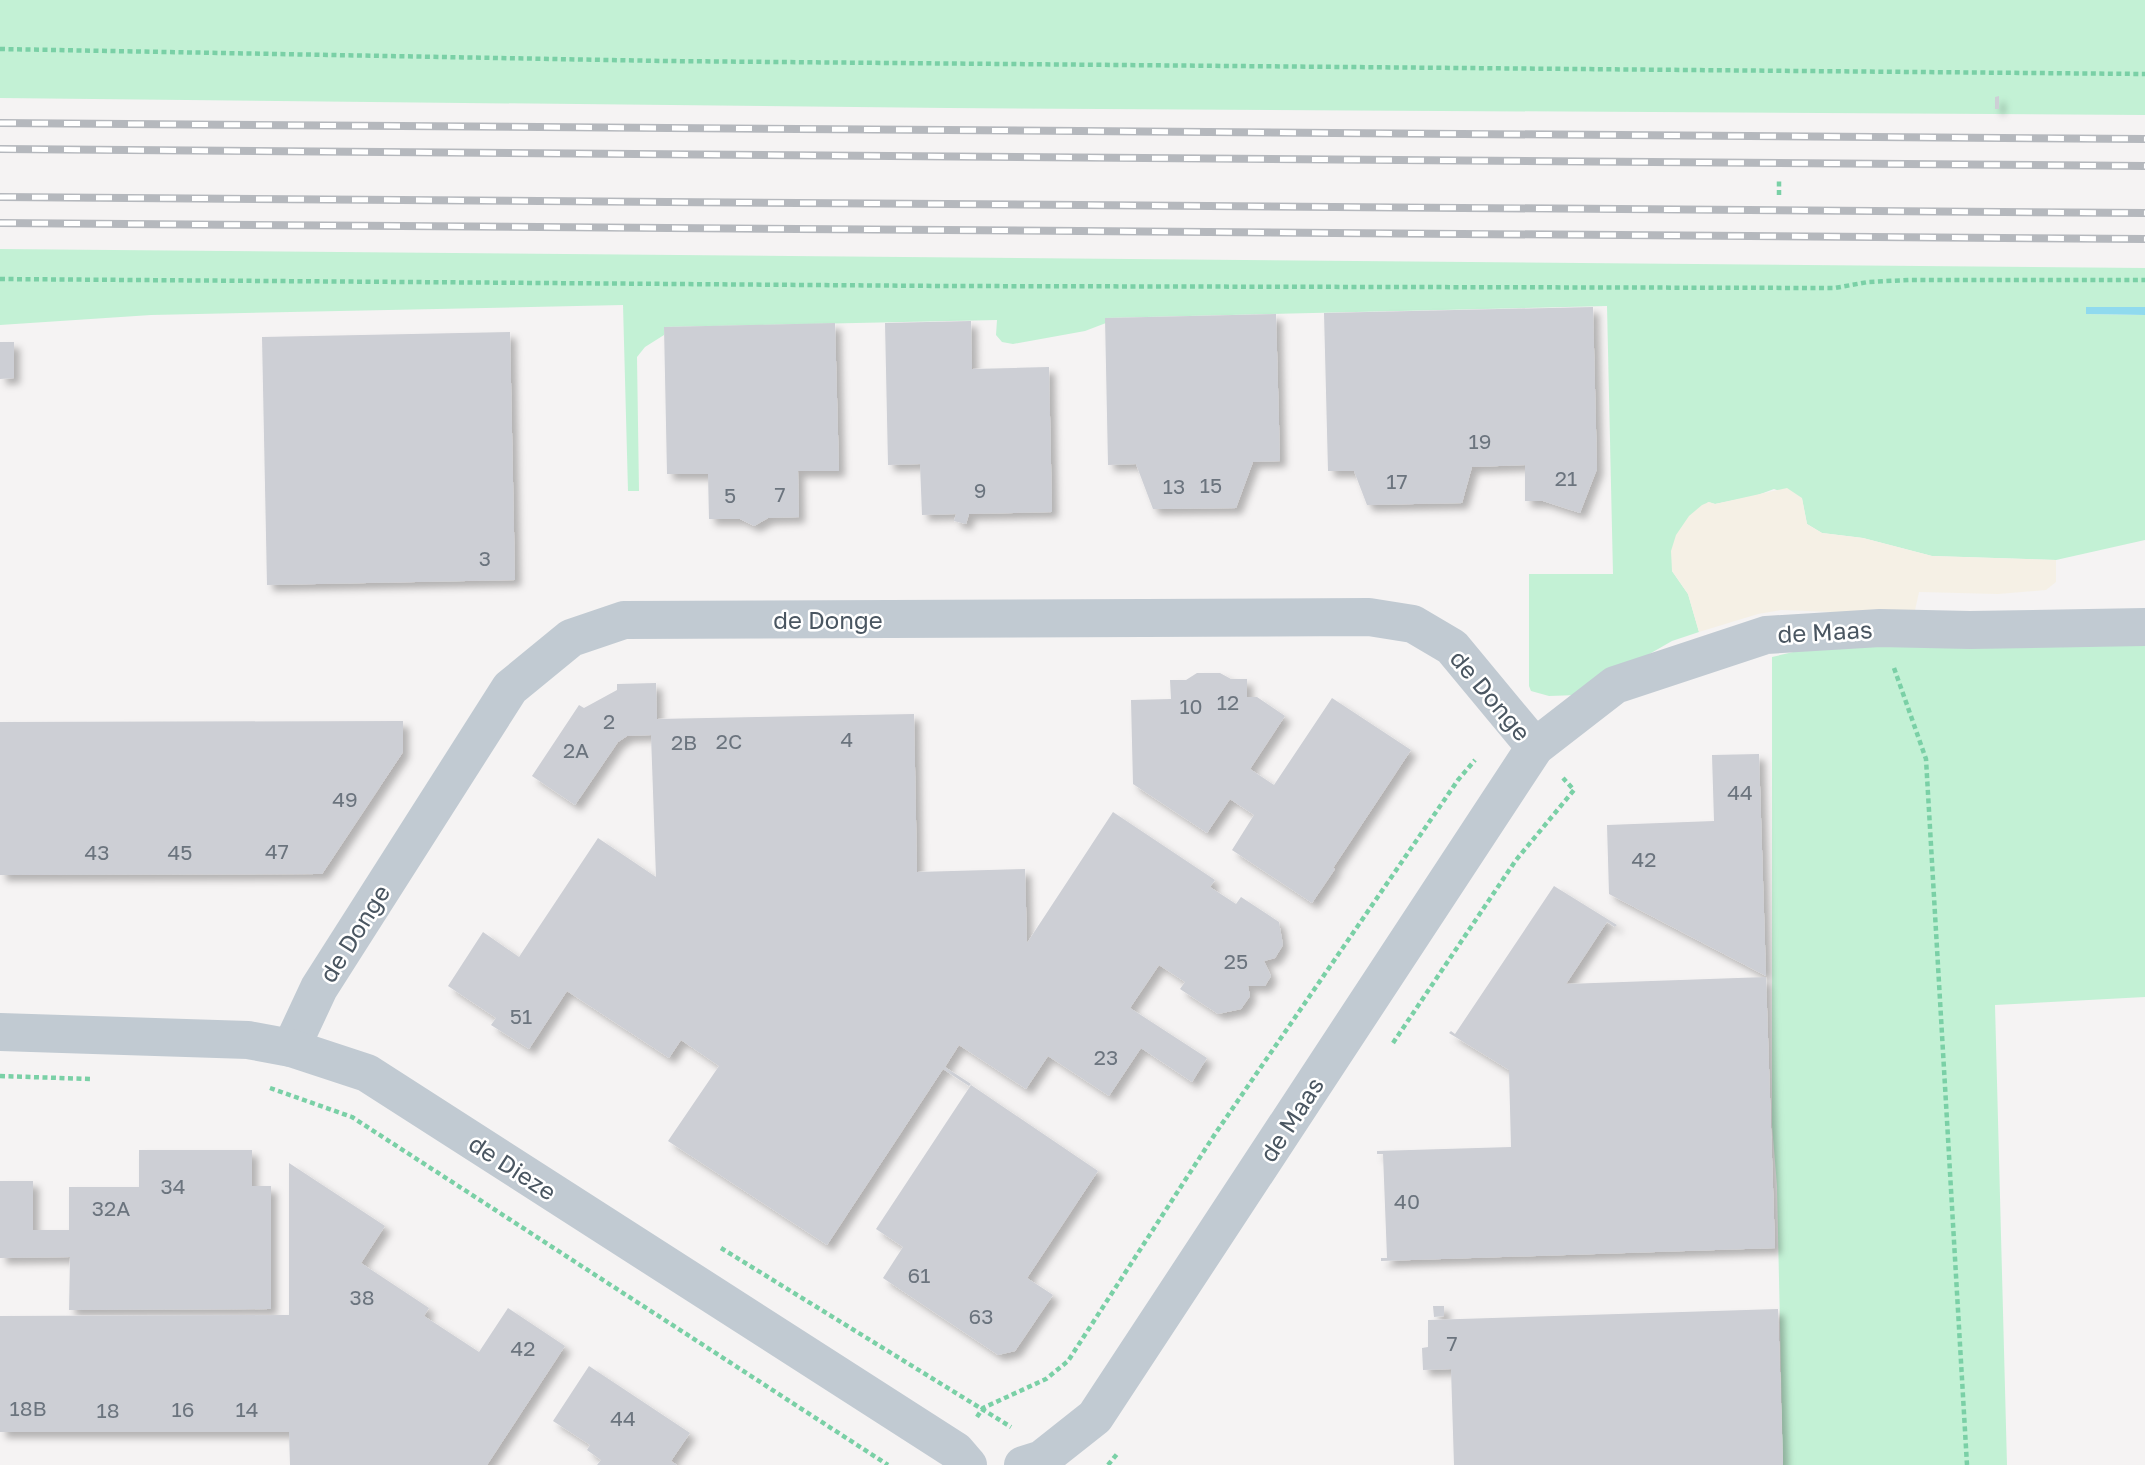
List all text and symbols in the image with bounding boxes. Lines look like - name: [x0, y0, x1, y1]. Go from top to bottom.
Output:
- house number: 19: [1469, 428, 1491, 454]
- house number: 21: [1555, 465, 1577, 491]
- house number: 17: [1386, 468, 1408, 494]
- house number: 15: [1200, 472, 1222, 498]
- house number: 13: [1163, 473, 1185, 499]
- house number: 9: [974, 477, 986, 503]
- house number: 7: [774, 481, 786, 507]
- house number: 5: [724, 482, 736, 508]
- house number: 3: [479, 545, 491, 571]
- street label: de Donge: [773, 605, 883, 634]
- street label: de Maas: [1777, 614, 1873, 648]
- street label: de Donge: [1445, 644, 1537, 746]
- house number: 12: [1217, 689, 1239, 715]
- house number: 10: [1179, 693, 1203, 719]
- house number: 2: [603, 708, 615, 734]
- house number: 4: [841, 726, 853, 752]
- house number: 2C: [716, 728, 742, 754]
- house number: 2B: [671, 729, 697, 755]
- house number: 2A: [563, 737, 589, 763]
- house number: 44: [1727, 779, 1753, 805]
- house number: 49: [332, 786, 358, 812]
- house number: 47: [265, 838, 289, 864]
- house number: 43: [84, 839, 110, 865]
- house number: 45: [168, 839, 193, 865]
- house number: 42: [1632, 846, 1657, 872]
- street label: de Donge: [313, 879, 395, 987]
- house number: 25: [1224, 948, 1248, 974]
- house number: 51: [510, 1003, 532, 1029]
- house number: 23: [1094, 1044, 1118, 1070]
- street label: de Maas: [1253, 1071, 1329, 1167]
- street label: de Dieze: [464, 1128, 562, 1206]
- house number: 34: [160, 1173, 186, 1199]
- house number: 40: [1394, 1188, 1420, 1214]
- house number: 32A: [92, 1195, 130, 1221]
- house number: 61: [908, 1262, 930, 1288]
- house number: 38: [349, 1284, 375, 1310]
- house number: 63: [969, 1303, 994, 1329]
- house number: 7: [1446, 1330, 1458, 1356]
- house number: 42: [511, 1335, 536, 1361]
- house number: 18B: [9, 1395, 47, 1421]
- house number: 16: [172, 1396, 194, 1422]
- house number: 14: [236, 1396, 259, 1422]
- house number: 18: [97, 1397, 120, 1423]
- house number: 44: [610, 1405, 636, 1431]

